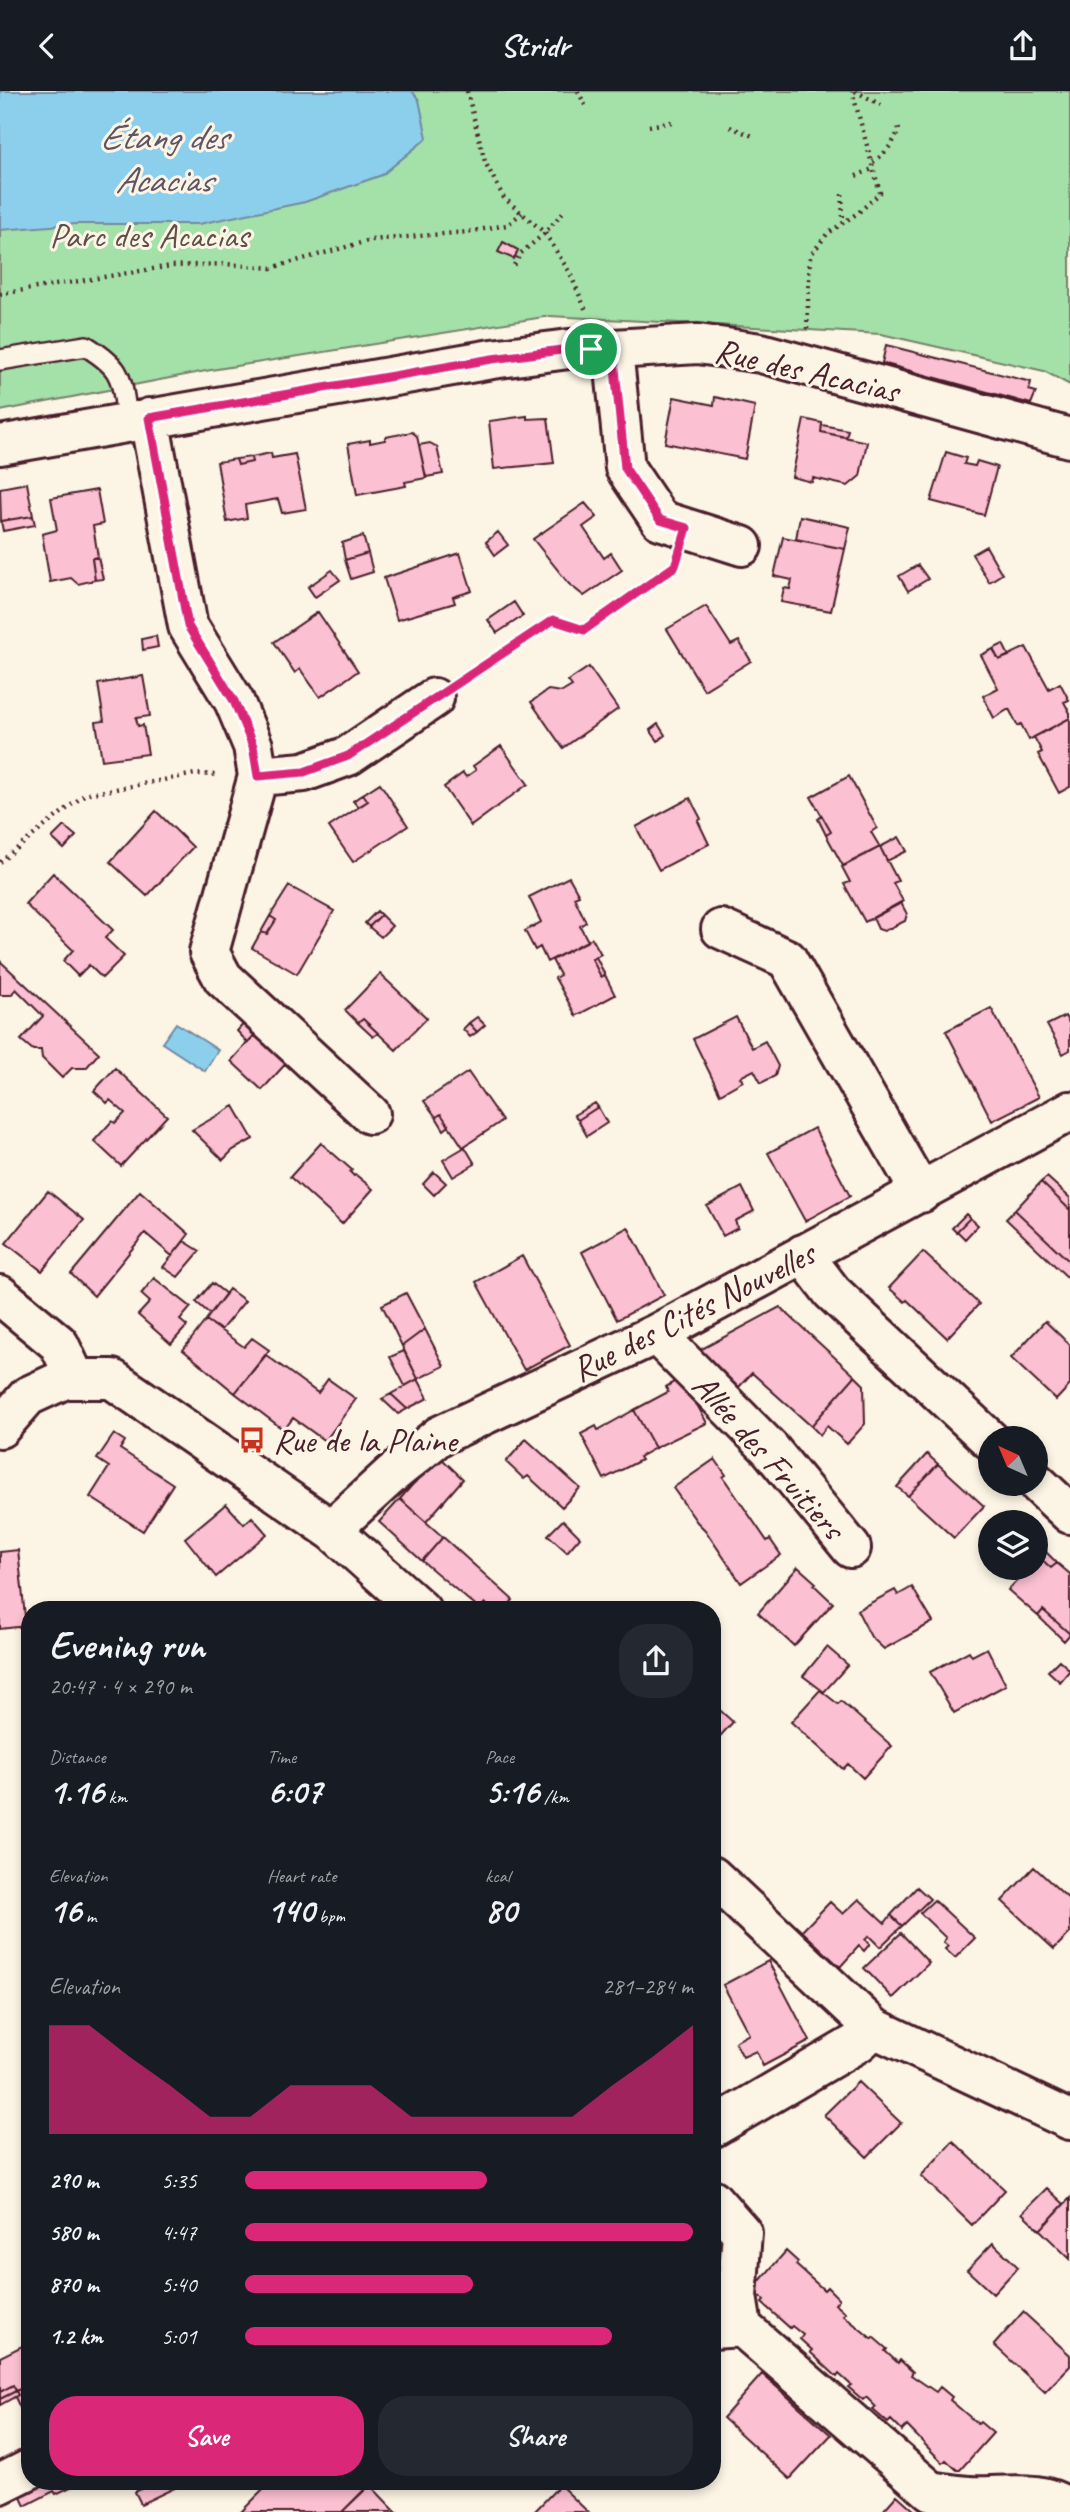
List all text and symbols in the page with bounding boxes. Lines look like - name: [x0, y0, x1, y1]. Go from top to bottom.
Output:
- text: Stridr: [500, 25, 570, 66]
- icon: back: [28, 27, 66, 65]
- icon: share: [1004, 27, 1042, 65]
- water label: Étang des Acacias: [100, 113, 233, 203]
- park label: Parc des Acacias: [50, 213, 251, 258]
- pin: [561, 319, 621, 379]
- street label: Rue des Acacias: [711, 328, 906, 414]
- icon: arrive: [572, 330, 610, 368]
- street label: Rue des Cités Nouvelles: [564, 1229, 825, 1392]
- street label: Allée des Fruitiers: [682, 1364, 857, 1551]
- place label: Rue de la Plaine: [273, 1418, 459, 1463]
- bus stop icon: Rue de la Plaine: [237, 1425, 267, 1455]
- north arrow: [978, 1426, 1048, 1496]
- map controls: [978, 1426, 1048, 1580]
- button: layers: [978, 1510, 1048, 1580]
- text: Evening run: [49, 1622, 205, 1669]
- button: share: [619, 1624, 693, 1698]
- text: 20:47 · 4 × 290 m: [49, 1672, 192, 1701]
- text: Distance: [49, 1745, 106, 1769]
- text: Time: [267, 1745, 296, 1769]
- text: Pace: [485, 1745, 514, 1769]
- text: 1.16: [49, 1769, 104, 1814]
- text: 6:07: [267, 1769, 322, 1814]
- text: 5:16: [485, 1769, 539, 1814]
- text: km: [104, 1785, 127, 1809]
- text: /km: [539, 1785, 569, 1809]
- text: Elevation: [49, 1864, 107, 1888]
- text: Heart rate: [267, 1864, 336, 1888]
- text: kcal: [485, 1864, 510, 1888]
- text: 16: [49, 1888, 81, 1933]
- text: 140: [267, 1888, 314, 1933]
- text: 80: [485, 1888, 517, 1933]
- text: m: [81, 1904, 97, 1928]
- text: bpm: [314, 1904, 345, 1928]
- text: Elevation: [49, 1972, 120, 2001]
- text: 281–284 m: [602, 1972, 693, 2001]
- text: 290 m: [49, 2166, 98, 2195]
- text: 5:35: [161, 2166, 197, 2195]
- text: 580 m: [49, 2218, 98, 2247]
- text: 4:47: [161, 2218, 197, 2247]
- text: 870 m: [49, 2270, 99, 2299]
- text: 5:40: [161, 2270, 197, 2299]
- text: 1.2 km: [49, 2322, 103, 2351]
- text: 5:01: [161, 2322, 197, 2351]
- button: Save: [49, 2396, 364, 2476]
- button: Share: [378, 2396, 693, 2476]

